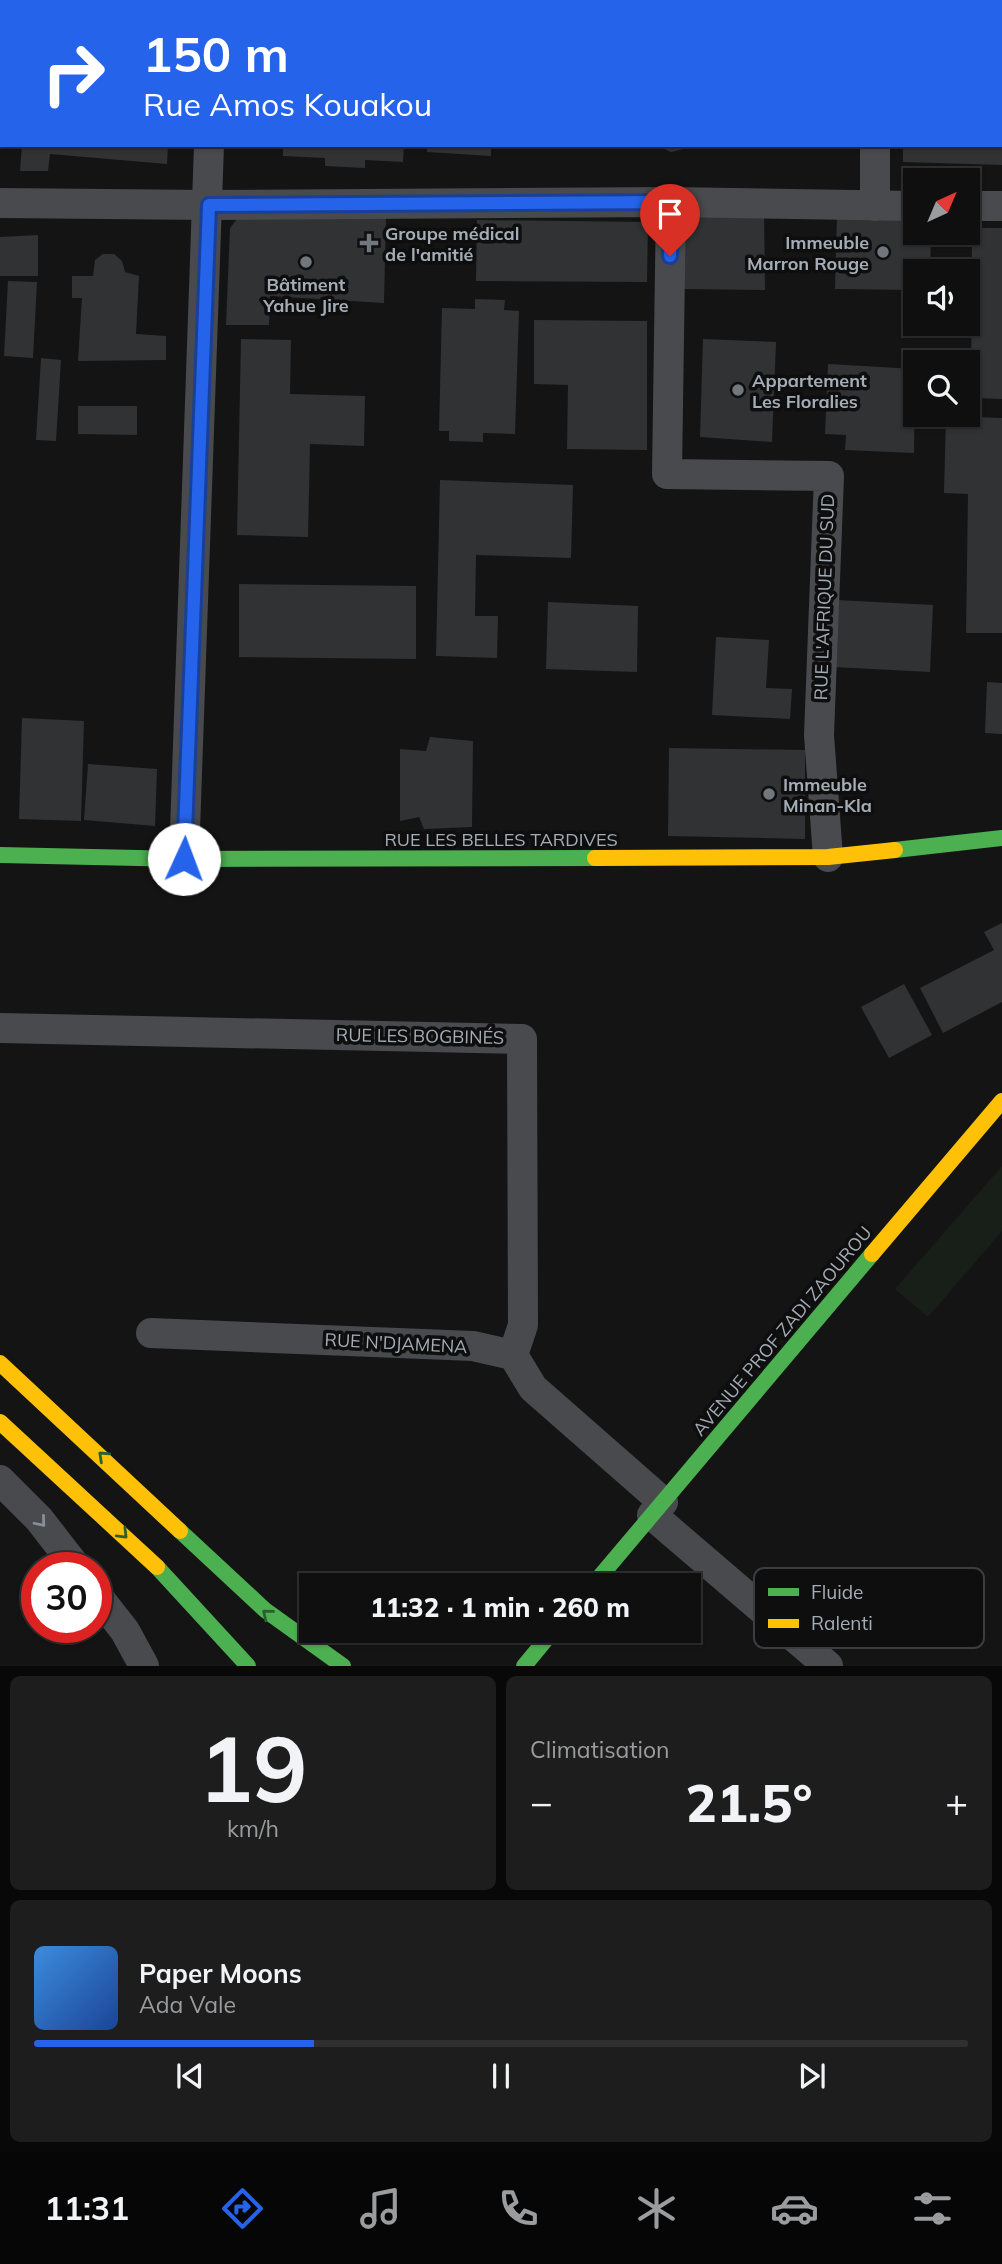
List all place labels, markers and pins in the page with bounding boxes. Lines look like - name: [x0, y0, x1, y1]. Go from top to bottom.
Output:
- pin: [640, 184, 700, 256]
- place label: Groupe médical de l'amitié: [385, 222, 519, 266]
- place label: Immeuble Marron Rouge: [747, 231, 869, 275]
- marker: Groupe médical de l'amitié: [359, 233, 379, 253]
- marker: Immeuble Marron Rouge: [875, 244, 891, 260]
- marker: Bâtiment Yahue Jire: [298, 254, 314, 270]
- place label: Bâtiment Yahue Jire: [262, 273, 349, 317]
- place label: Appartement Les Floralies: [752, 369, 867, 413]
- marker: Appartement Les Floralies: [730, 382, 746, 398]
- place label: Immeuble Minan-Kla: [783, 773, 872, 817]
- marker: Immeuble Minan-Kla: [761, 786, 777, 802]

